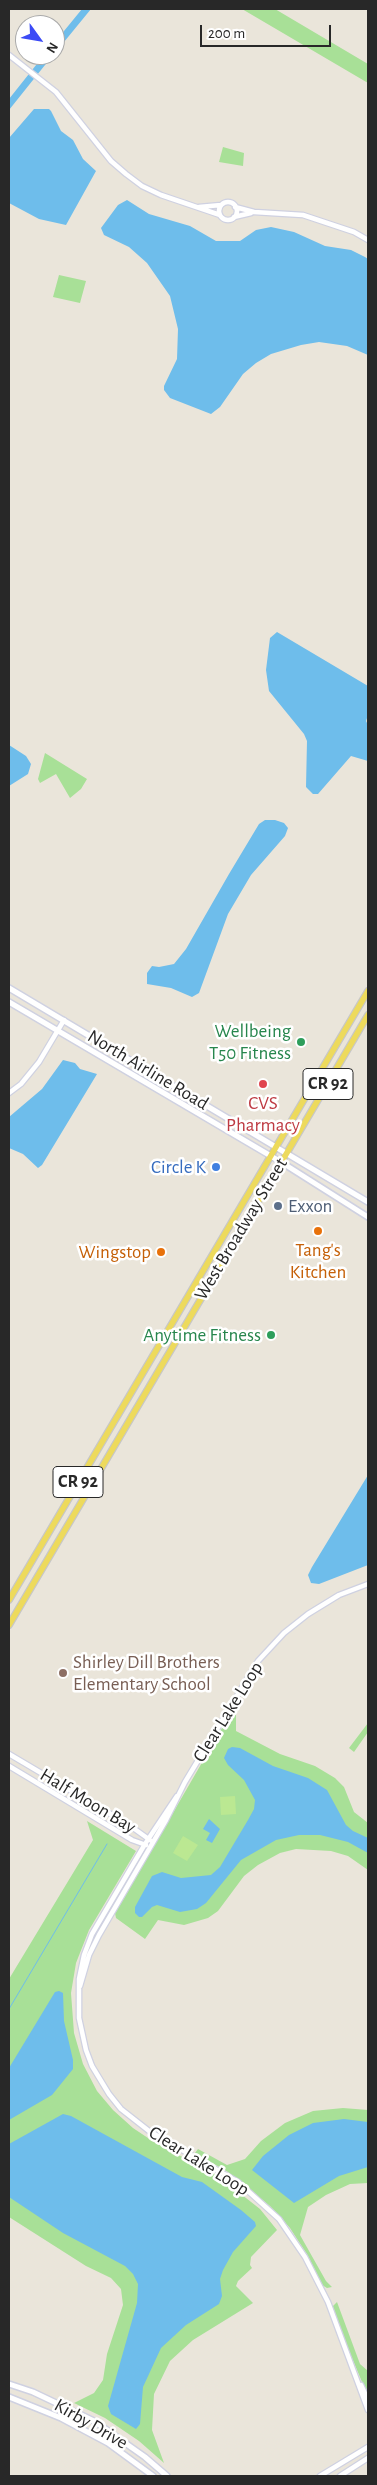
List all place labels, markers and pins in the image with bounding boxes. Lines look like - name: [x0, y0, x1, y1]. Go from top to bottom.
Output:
- place label: Wellbeing T50 Fitness: [209, 1020, 291, 1064]
- marker: Wellbeing T50 Fitness: [295, 1036, 307, 1048]
- marker: CVS Pharmacy: [257, 1078, 269, 1090]
- place label: CVS Pharmacy: [226, 1092, 300, 1136]
- place label: Circle K: [151, 1156, 206, 1178]
- marker: Circle K: [210, 1161, 222, 1173]
- place label: Exxon: [288, 1195, 332, 1217]
- marker: Exxon: [272, 1200, 284, 1212]
- marker: Tang's Kitchen: [312, 1225, 324, 1237]
- place label: Tang's Kitchen: [290, 1239, 346, 1283]
- place label: Wingstop: [79, 1241, 151, 1263]
- marker: Wingstop: [155, 1246, 167, 1258]
- place label: Anytime Fitness: [143, 1324, 261, 1346]
- marker: Anytime Fitness: [265, 1329, 277, 1341]
- place label: Shirley Dill Brothers Elementary School: [73, 1651, 220, 1695]
- marker: Shirley Dill Brothers Elementary School: [57, 1667, 69, 1679]

